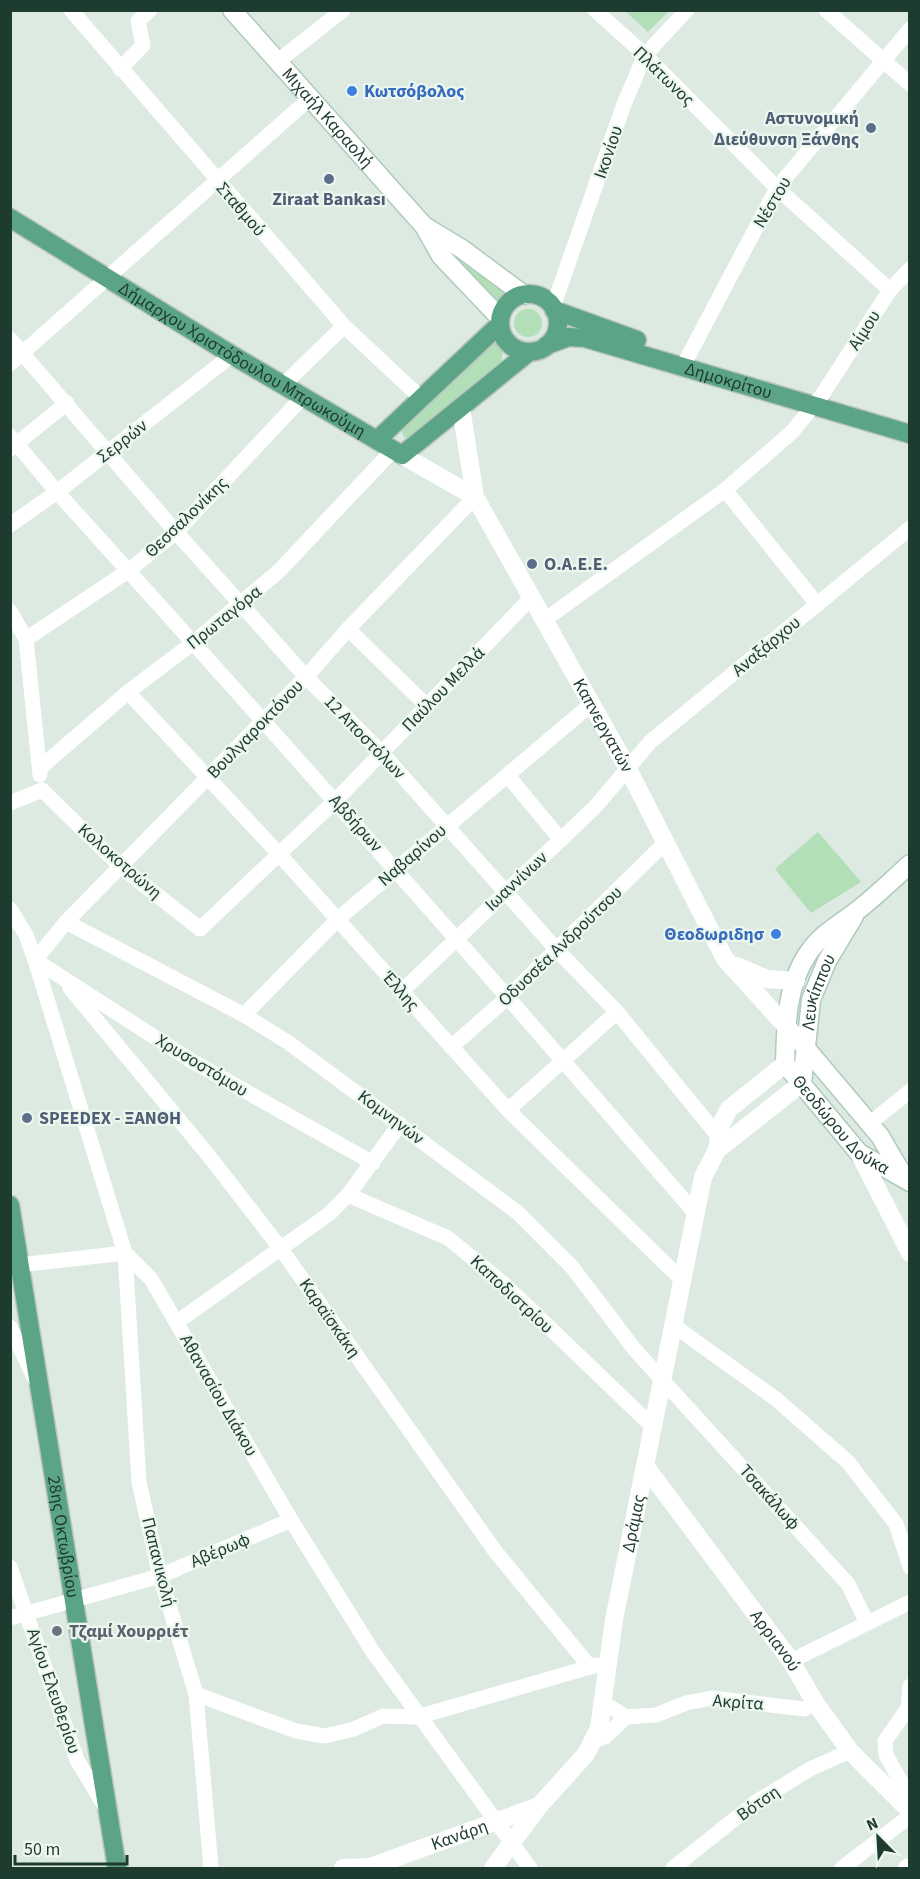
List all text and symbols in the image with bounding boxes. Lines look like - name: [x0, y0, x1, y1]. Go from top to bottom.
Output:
- street label: Πλάτωνος: [627, 41, 700, 112]
- street label: Μιχαήλ Καραολή: [276, 62, 379, 174]
- place label: Κωτσόβολος: [364, 79, 464, 104]
- marker: Κωτσόβολος: [345, 84, 359, 98]
- place label: Αστυνομική Διεύθυνση Ξάνθης: [714, 106, 859, 152]
- marker: Αστυνομική Διεύθυνση Ξάνθης: [864, 121, 878, 135]
- street label: Ικονίου: [588, 122, 629, 182]
- marker: Ziraat Bankası: [322, 172, 336, 186]
- street label: Νέστου: [747, 172, 798, 233]
- street label: Σταθμού: [210, 177, 271, 242]
- place label: Ziraat Bankası: [272, 187, 386, 212]
- street label: Δήμαρχου Χριστόδουλου Μπρωκούμη: [113, 276, 370, 444]
- street label: Αίμου: [842, 305, 887, 355]
- street label: Δημοκρίτου: [682, 356, 775, 406]
- street label: Σερρών: [92, 413, 153, 469]
- street label: Θεσσαλονίκης: [139, 471, 234, 564]
- place label: Ο.Α.Ε.Ε.: [544, 552, 608, 577]
- marker: Ο.Α.Ε.Ε.: [525, 557, 539, 571]
- street label: Πρωταγόρα: [182, 579, 267, 655]
- street label: Αναξάρχου: [727, 610, 806, 683]
- street label: Παύλου Μελλά: [396, 641, 491, 738]
- street label: Βουλγαροκτόνου: [202, 674, 309, 784]
- street label: Καπνεργατών: [567, 674, 640, 777]
- street label: 12 Αποστόλων: [318, 690, 411, 785]
- street label: Αβδήρων: [323, 789, 389, 858]
- street label: Κολοκοτρώνη: [72, 818, 167, 905]
- street label: Ναβαρίνου: [373, 819, 452, 892]
- street label: Ιωαννίνων: [479, 845, 554, 917]
- street label: Οδυσσέα Ανδρούτσου: [493, 880, 628, 1012]
- place label: Θεοδωριδησ: [664, 922, 765, 947]
- marker: Θεοδωριδησ: [769, 927, 783, 941]
- street label: Λευκίππου: [796, 949, 842, 1031]
- street label: Έλλης: [376, 965, 425, 1017]
- street label: Χρυσοστόμου: [151, 1028, 253, 1103]
- street label: Θεοδώρου Δούκα: [786, 1070, 894, 1181]
- street label: Κομνηνών: [352, 1084, 429, 1151]
- place label: SPEEDEX - ΞΑΝΘΗ: [39, 1106, 181, 1131]
- marker: SPEEDEX - ΞΑΝΘΗ: [20, 1111, 34, 1125]
- street label: Καποδιστρίου: [465, 1249, 559, 1339]
- street label: Καραϊσκάκη: [293, 1273, 366, 1363]
- street label: Αθανασίου Διάκου: [173, 1330, 264, 1461]
- street label: Τσακάλωφ: [733, 1459, 806, 1536]
- street label: 28ης Οκτωβρίου: [41, 1474, 85, 1600]
- street label: Δράμας: [616, 1492, 652, 1555]
- street label: Παπανικολή: [135, 1515, 182, 1610]
- street label: Αβέρωφ: [186, 1527, 254, 1574]
- street label: Αρριανού: [744, 1605, 806, 1676]
- place label: Τζαμί Χουρριέτ: [69, 1619, 189, 1644]
- marker: Τζαμί Χουρριέτ: [50, 1624, 64, 1638]
- street label: Αγίου Ελευθερίου: [20, 1625, 87, 1757]
- street label: Ακρίτα: [712, 1688, 764, 1717]
- street label: Βότση: [732, 1780, 785, 1827]
- north arrow: [848, 1807, 908, 1867]
- text: N: [863, 1812, 882, 1836]
- street label: Κανάρη: [428, 1814, 491, 1857]
- scale bar: [15, 1828, 128, 1866]
- text: 50 m: [24, 1837, 60, 1862]

